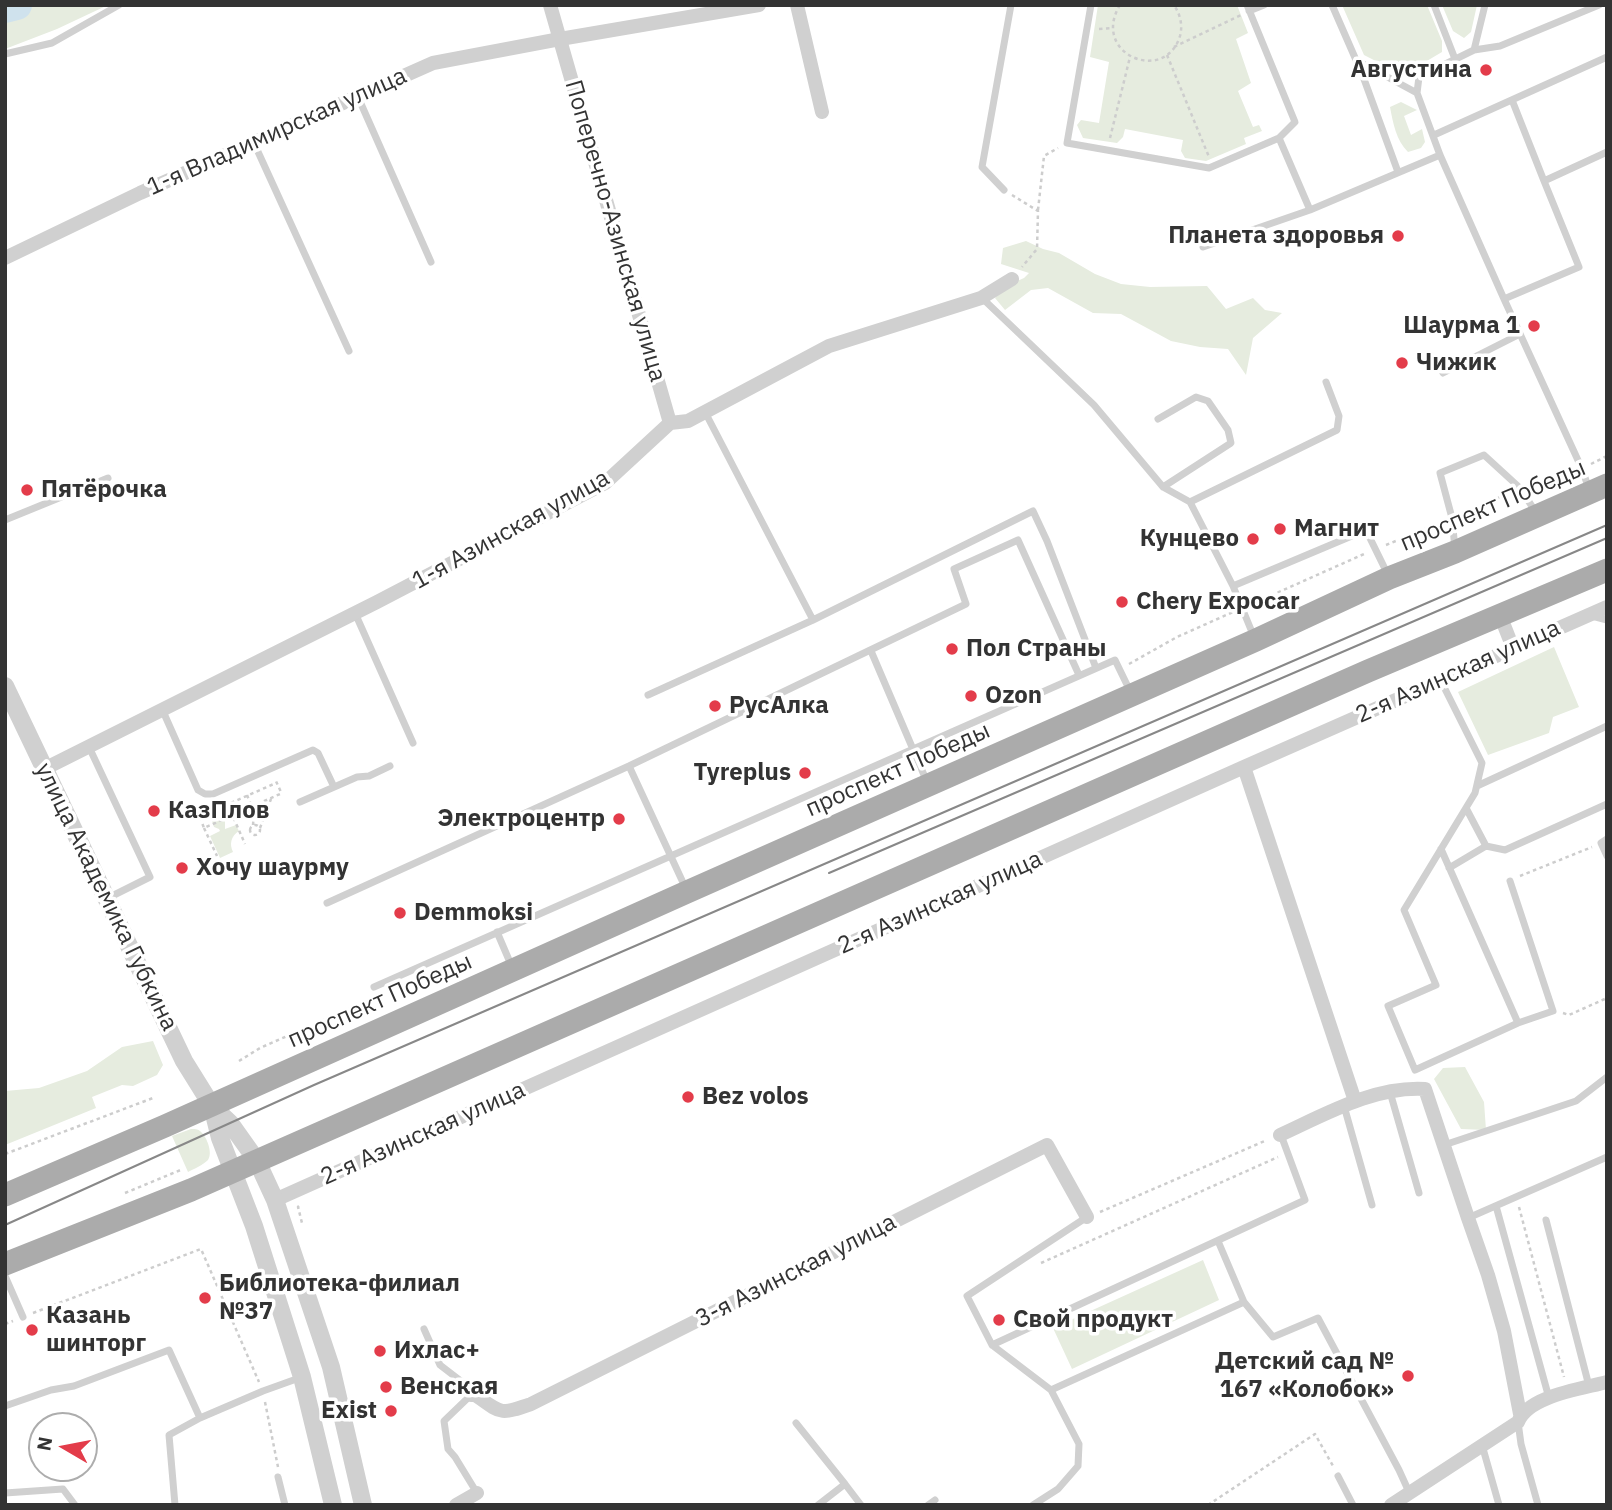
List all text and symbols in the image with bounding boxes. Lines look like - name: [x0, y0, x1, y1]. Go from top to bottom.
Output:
- place label: Августина: [1351, 56, 1472, 84]
- street label: 1-я Владимирская улица: [143, 62, 411, 202]
- marker: Августина: [1478, 62, 1494, 78]
- street label: Поперечно-Азинская улица: [558, 77, 672, 385]
- place label: Планета здоровья: [1168, 222, 1384, 250]
- marker: Планета здоровья: [1390, 228, 1406, 244]
- place label: Шаурма 1: [1403, 312, 1520, 340]
- marker: Шаурма 1: [1526, 318, 1542, 334]
- place label: Чижик: [1416, 349, 1497, 377]
- marker: Чижик: [1394, 355, 1410, 371]
- street label: проспект Победы: [1396, 454, 1590, 558]
- street label: 1-я Азинская улица: [407, 464, 615, 596]
- place label: Пятёрочка: [41, 476, 167, 504]
- marker: Пятёрочка: [19, 482, 35, 498]
- place label: Магнит: [1294, 515, 1379, 543]
- marker: Магнит: [1272, 521, 1288, 537]
- place label: Кунцево: [1140, 525, 1239, 553]
- marker: Кунцево: [1245, 531, 1261, 547]
- place label: Chery Expocar: [1136, 588, 1300, 616]
- marker: Chery Expocar: [1114, 594, 1130, 610]
- street label: 2-я Азинская улица: [1351, 614, 1565, 730]
- place label: Пол Страны: [966, 635, 1106, 663]
- marker: Пол Страны: [944, 641, 960, 657]
- place label: Ozon: [985, 682, 1042, 710]
- marker: Ozon: [963, 688, 979, 704]
- place label: РусАлка: [729, 692, 829, 720]
- marker: РусАлка: [707, 698, 723, 714]
- street label: проспект Победы: [801, 716, 995, 824]
- street label: улица Академика Губкина: [29, 758, 183, 1036]
- place label: Tyreplus: [694, 759, 791, 787]
- marker: Tyreplus: [797, 765, 813, 781]
- place label: КазПлов: [168, 797, 270, 825]
- marker: КазПлов: [146, 803, 162, 819]
- place label: Электроцентр: [437, 805, 605, 833]
- marker: Электроцентр: [611, 811, 627, 827]
- street label: 2-я Азинская улица: [833, 845, 1047, 961]
- place label: Хочу шаурму: [196, 854, 349, 882]
- marker: Хочу шаурму: [174, 860, 190, 876]
- place label: Demmoksi: [414, 899, 533, 927]
- marker: Demmoksi: [392, 905, 408, 921]
- street label: проспект Победы: [283, 947, 477, 1055]
- street label: 2-я Азинская улица: [316, 1076, 530, 1192]
- place label: Bez volos: [702, 1083, 809, 1111]
- marker: Bez volos: [680, 1089, 696, 1105]
- street label: 3-я Азинская улица: [691, 1208, 901, 1334]
- place label: Библиотека-филиал №37: [219, 1270, 460, 1326]
- marker: Библиотека-филиал №37: [197, 1290, 213, 1306]
- place label: Казань шинторг: [46, 1302, 146, 1358]
- place label: Свой продукт: [1013, 1306, 1173, 1334]
- marker: Свой продукт: [991, 1312, 1007, 1328]
- marker: Казань шинторг: [24, 1322, 40, 1338]
- place label: Ихлас+: [394, 1337, 480, 1365]
- marker: Ихлас+: [372, 1343, 388, 1359]
- place label: Детский сад № 167 «Колобок»: [1215, 1348, 1394, 1404]
- marker: Детский сад № 167 «Колобок»: [1400, 1368, 1416, 1384]
- place label: Венская: [400, 1373, 498, 1401]
- marker: Венская: [378, 1379, 394, 1395]
- place label: Exist: [321, 1397, 377, 1425]
- marker: Exist: [383, 1403, 399, 1419]
- north arrow: [28, 1412, 98, 1482]
- text: N: [31, 1435, 57, 1453]

